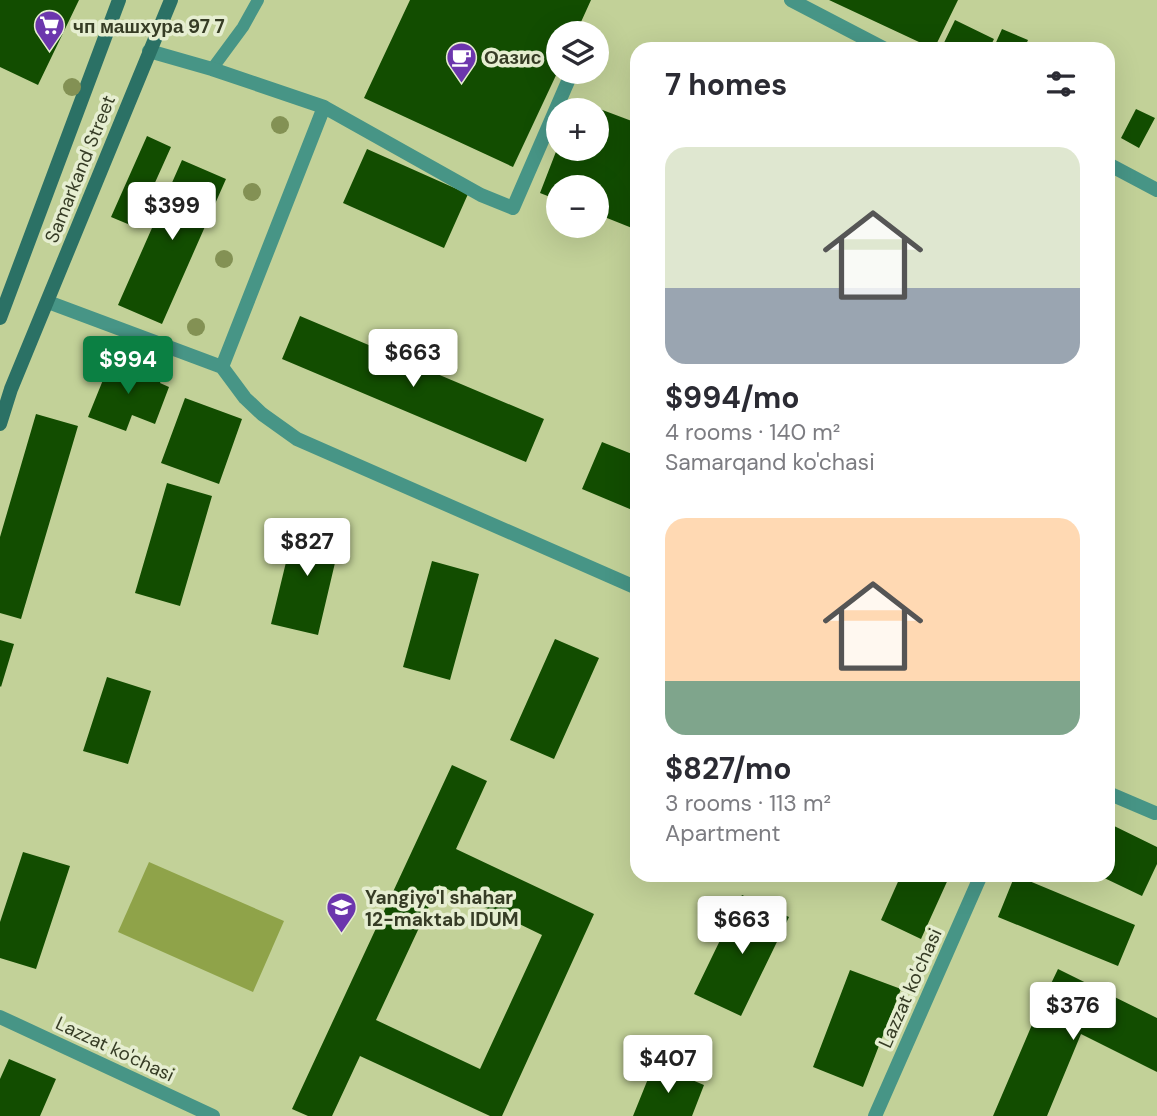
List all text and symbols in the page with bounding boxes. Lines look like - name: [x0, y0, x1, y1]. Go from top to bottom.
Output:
- supermarket icon: чп машхура 97 7: [33, 9, 67, 53]
- place label: чп машхура 97 7: [73, 14, 225, 39]
- map controls: [546, 21, 609, 238]
- button: layers: [546, 21, 609, 84]
- cafe icon: Оазис: [444, 40, 478, 84]
- place label: Оазис: [484, 45, 542, 70]
- text: 7 homes: [665, 65, 787, 104]
- icon: filters: [1042, 65, 1080, 103]
- street label: Samarkand Street: [39, 91, 121, 247]
- button: +: [546, 98, 609, 161]
- button: −: [546, 175, 609, 238]
- pin: $399: [131, 182, 213, 242]
- text: $399: [144, 190, 200, 220]
- icon: home: [810, 192, 936, 318]
- pin: $663: [372, 330, 454, 389]
- pin: $994: [87, 336, 169, 396]
- text: $663: [385, 337, 441, 367]
- text: $994: [99, 344, 157, 374]
- text: $994/mo: [665, 378, 800, 417]
- text: 4 rooms · 140 m²: [665, 417, 840, 447]
- text: Samarqand ko'chasi: [665, 447, 875, 477]
- pin: $827: [266, 518, 348, 578]
- text: $827: [280, 526, 334, 556]
- icon: home: [810, 563, 936, 689]
- text: $827/mo: [665, 749, 792, 788]
- text: 3 rooms · 113 m²: [665, 788, 831, 818]
- text: Apartment: [665, 818, 780, 848]
- place label: Yangiyo'l shahar 12-maktab IDUM: [365, 885, 519, 932]
- school or university icon: Yangiyo'l shahar 12-maktab IDUM: [325, 891, 359, 935]
- pin: $663: [701, 897, 783, 956]
- text: $663: [714, 904, 770, 934]
- street label: Lazzat ko'chasi: [873, 924, 947, 1052]
- pin: $376: [1032, 982, 1114, 1042]
- text: $376: [1046, 990, 1100, 1020]
- street label: Lazzat ko'chasi: [52, 1011, 178, 1087]
- pin: $407: [627, 1036, 709, 1095]
- text: $407: [639, 1043, 697, 1073]

